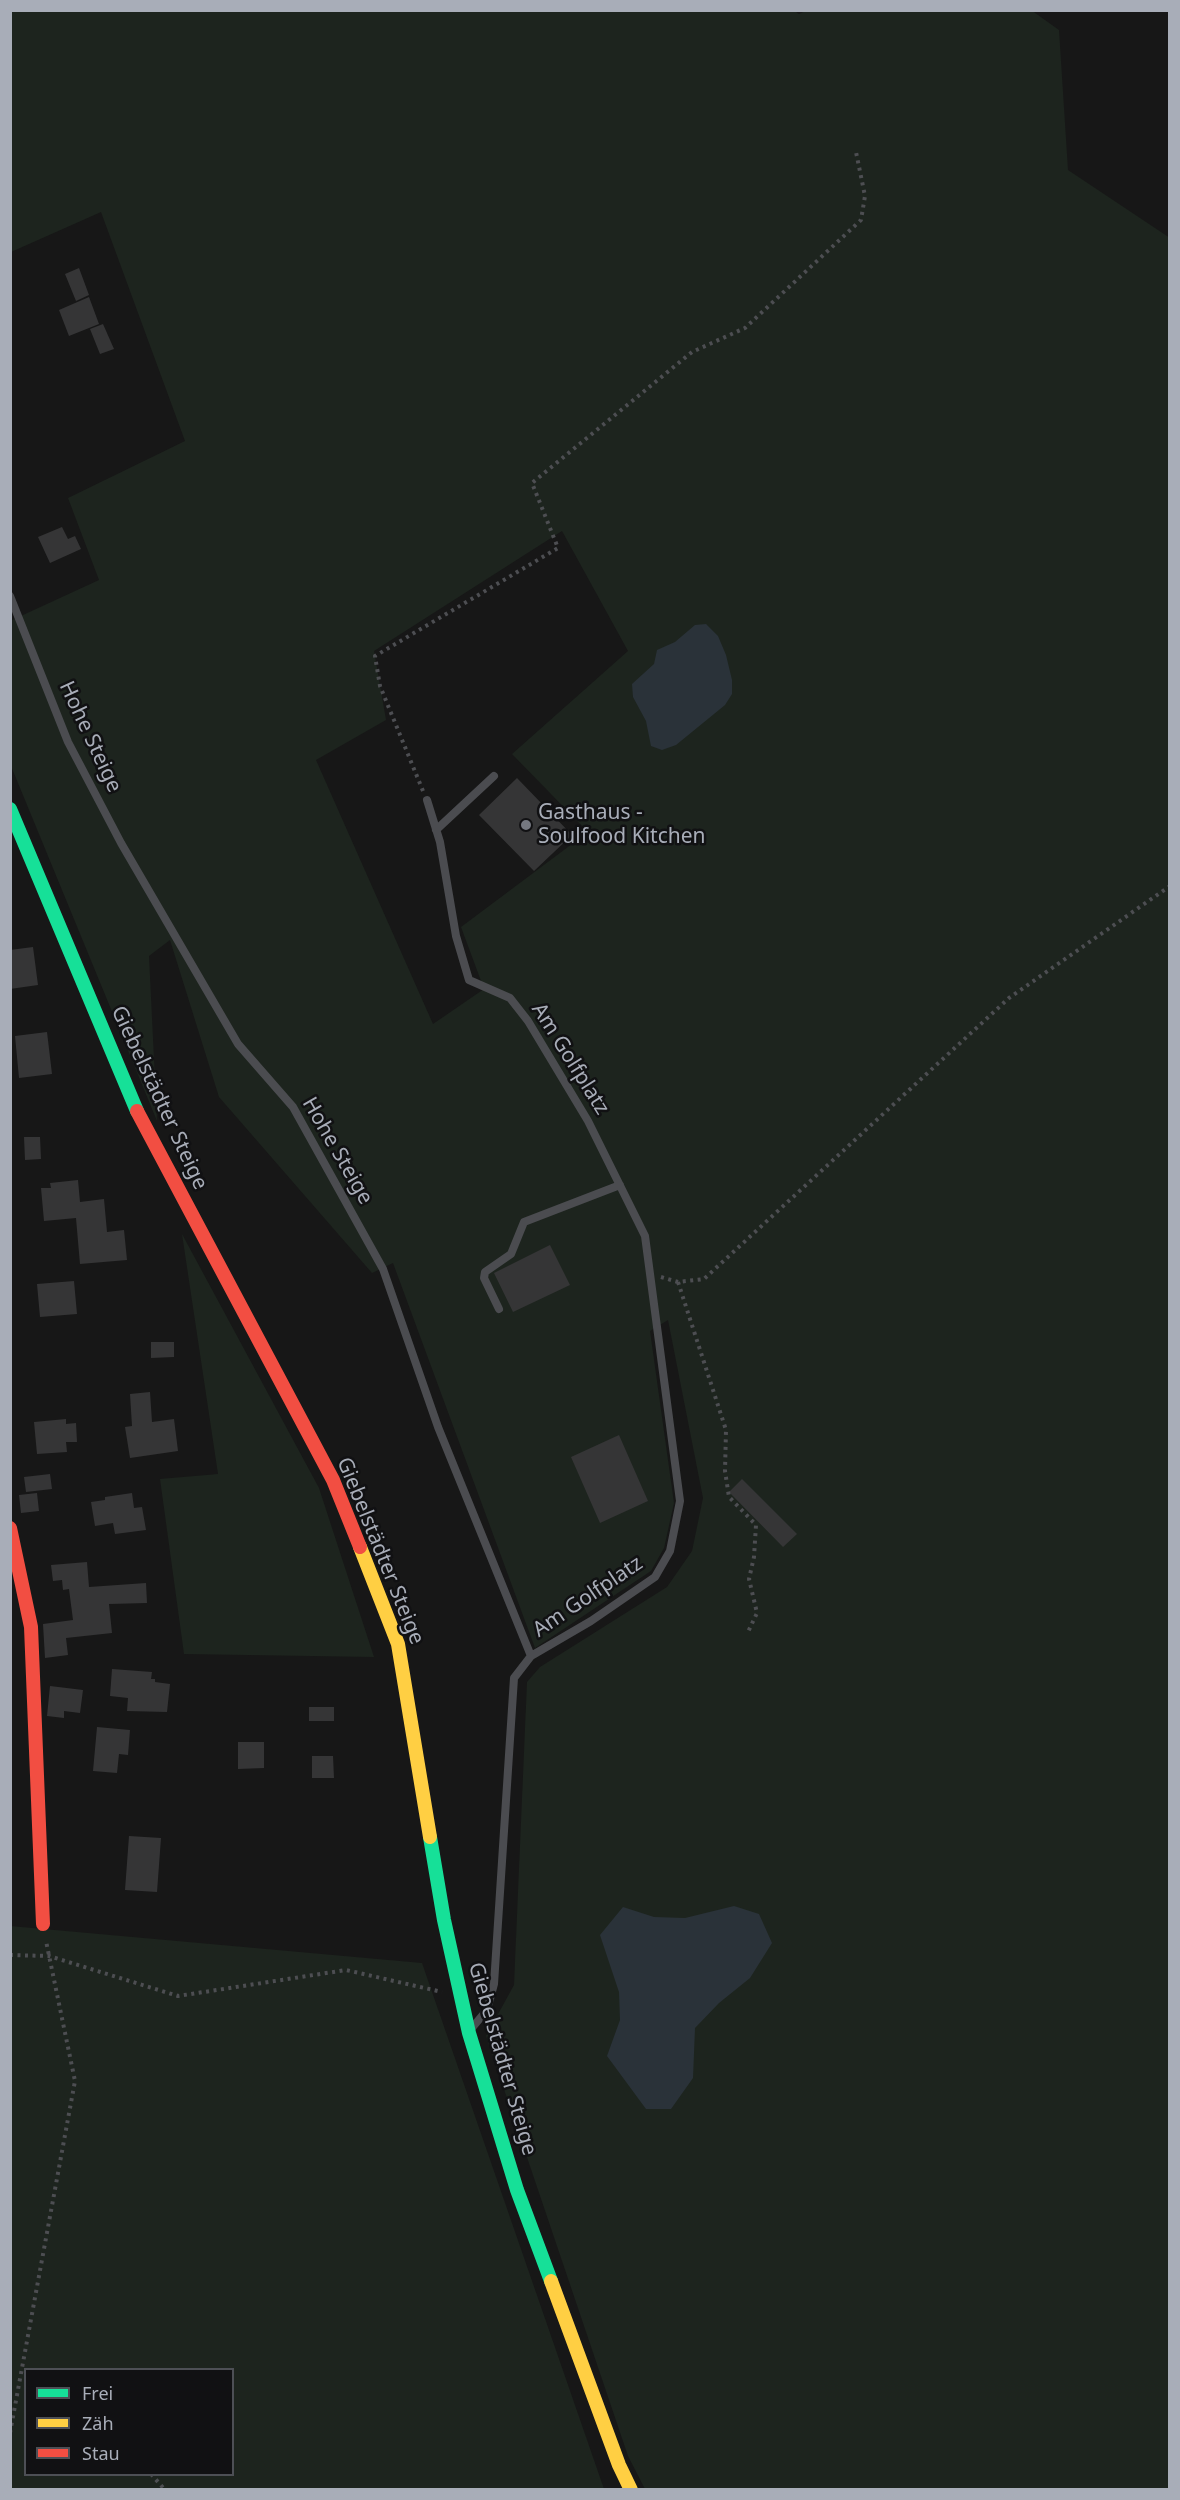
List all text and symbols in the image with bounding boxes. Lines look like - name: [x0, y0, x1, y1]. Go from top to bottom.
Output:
- street label: Hohe Steige: [53, 677, 127, 797]
- place label: Gasthaus - Soulfood Kitchen: [538, 800, 706, 850]
- marker: Gasthaus - Soulfood Kitchen: [519, 818, 533, 832]
- street label: Am Golfplatz: [526, 999, 614, 1119]
- street label: Giebelstädter Steige: [105, 1002, 213, 1194]
- street label: Hohe Steige: [296, 1093, 378, 1209]
- street label: Giebelstädter Steige: [331, 1454, 429, 1648]
- street label: Am Golfplatz: [528, 1551, 648, 1643]
- street label: Giebelstädter Steige: [462, 1960, 542, 2158]
- legend: [24, 2368, 234, 2476]
- text: Frei: [82, 2381, 113, 2405]
- text: Zäh: [82, 2411, 114, 2435]
- text: Stau: [82, 2441, 120, 2465]

